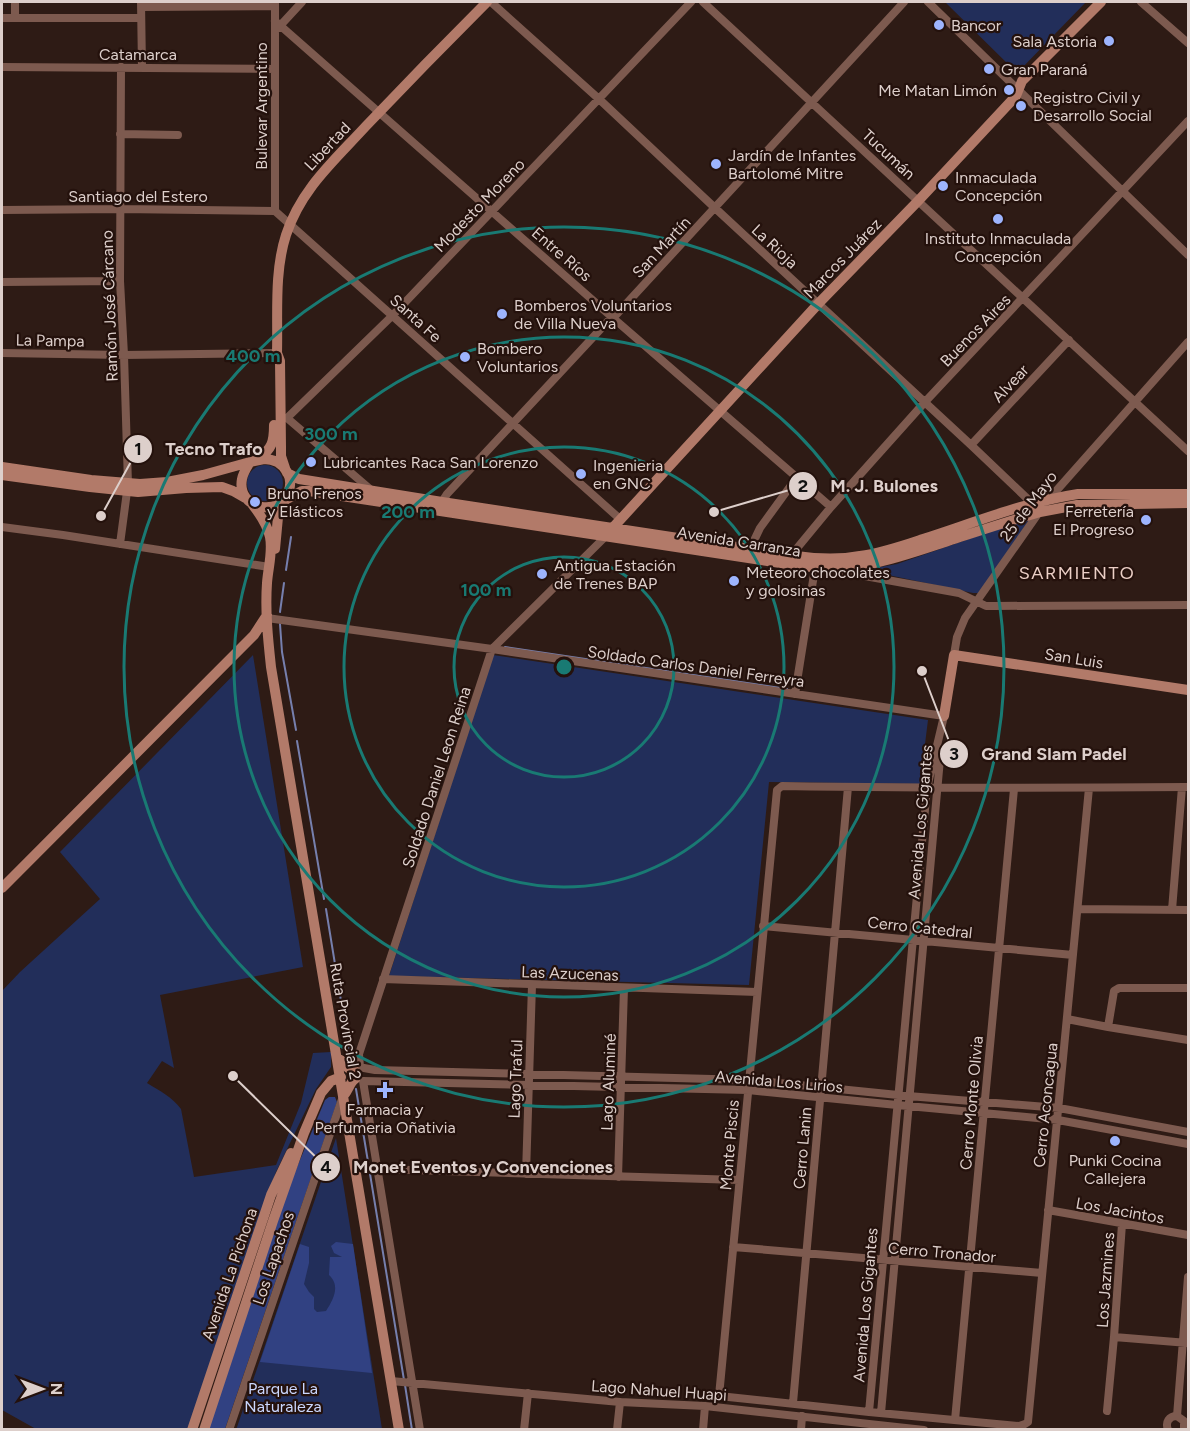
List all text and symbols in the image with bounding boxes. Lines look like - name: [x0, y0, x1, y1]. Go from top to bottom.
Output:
- place label: Bancor: [951, 16, 1002, 35]
- marker: Bancor: [932, 18, 946, 32]
- place label: Sala Astoria: [1013, 32, 1097, 51]
- marker: Sala Astoria: [1102, 34, 1116, 48]
- street label: Bulevar Argentino: [252, 42, 271, 170]
- street label: Catamarca: [99, 45, 177, 64]
- place label: Gran Paraná: [1001, 60, 1088, 79]
- marker: Gran Paraná: [982, 62, 996, 76]
- place label: Me Matan Limón: [878, 81, 997, 100]
- marker: Me Matan Limón: [1002, 83, 1016, 97]
- place label: Registro Civil y Desarrollo Social: [1033, 88, 1152, 125]
- marker: Registro Civil y Desarrollo Social: [1014, 99, 1028, 113]
- street label: Libertad: [300, 118, 354, 174]
- street label: Tucumán: [858, 125, 919, 184]
- place label: Jardín de Infantes Bartolomé Mitre: [728, 146, 856, 183]
- street label: Modesto Moreno: [430, 155, 529, 256]
- marker: Jardín de Infantes Bartolomé Mitre: [709, 157, 723, 171]
- place label: Inmaculada Concepción: [955, 168, 1042, 205]
- marker: Inmaculada Concepción: [936, 179, 950, 193]
- street label: Santiago del Estero: [68, 187, 208, 206]
- marker: Instituto Inmaculada Concepción: [991, 212, 1005, 226]
- street label: San Martín: [628, 213, 695, 282]
- street label: Marcos Juárez: [799, 214, 885, 302]
- street label: La Rioja: [748, 220, 802, 272]
- street label: Entre Ríos: [528, 223, 595, 285]
- place label: Instituto Inmaculada Concepción: [925, 229, 1071, 266]
- street label: Ramón José Cárcano: [97, 230, 122, 382]
- street label: Santa Fe: [386, 290, 445, 346]
- street label: Buenos Aires: [936, 290, 1015, 370]
- place label: Bomberos Voluntarios de Villa Nueva: [514, 296, 672, 333]
- marker: Bomberos Voluntarios de Villa Nueva: [495, 307, 509, 321]
- street label: La Pampa: [15, 330, 85, 351]
- place label: Bombero Voluntarios: [477, 339, 558, 376]
- text: 400 m: [226, 345, 280, 367]
- marker: Bombero Voluntarios: [458, 350, 472, 364]
- street label: Alvear: [988, 360, 1033, 406]
- text: 300 m: [304, 423, 358, 445]
- callout: Tecno Trafo: [123, 431, 274, 467]
- text: 1: [134, 438, 142, 460]
- text: Tecno Trafo: [165, 438, 263, 460]
- place label: Lubricantes Raca San Lorenzo: [323, 453, 538, 472]
- marker: Lubricantes Raca San Lorenzo: [304, 455, 318, 469]
- place label: Ingenieria en GNC: [593, 456, 663, 493]
- marker: Ingenieria en GNC: [574, 467, 588, 481]
- street label: 25 de Mayo: [996, 467, 1061, 545]
- callout: M. J. Bulones: [788, 468, 950, 504]
- text: 2: [798, 475, 808, 497]
- text: M. J. Bulones: [830, 475, 938, 497]
- place label: Bruno Frenos y Elásticos: [267, 484, 362, 521]
- marker: Bruno Frenos y Elásticos: [248, 495, 262, 509]
- text: 200 m: [381, 501, 435, 523]
- place label: Ferretería El Progreso: [1053, 502, 1134, 539]
- marker: Ferretería El Progreso: [1139, 513, 1153, 527]
- street label: Avenida Carranza: [676, 522, 802, 561]
- place label: Antigua Estación de Trenes BAP: [554, 556, 676, 593]
- district label: SARMIENTO: [1019, 562, 1135, 584]
- place label: Meteoro chocolates y golosinas: [746, 563, 890, 600]
- marker: Antigua Estación de Trenes BAP: [535, 567, 549, 581]
- marker: Meteoro chocolates y golosinas: [727, 574, 741, 588]
- text: 100 m: [461, 579, 511, 601]
- street label: Soldado Carlos Daniel Ferreyra: [586, 642, 806, 691]
- street label: San Luis: [1043, 644, 1105, 673]
- centre of rings: [554, 657, 574, 677]
- street label: Soldado Daniel Leon Reina: [398, 684, 475, 870]
- callout: Grand Slam Padel: [939, 736, 1139, 772]
- text: 3: [949, 743, 959, 765]
- text: Grand Slam Padel: [981, 743, 1127, 765]
- street label: Avenida Los Gigantes: [904, 744, 937, 900]
- street label: Cerro Catedral: [867, 913, 973, 942]
- street label: Ruta Provincial 2: [326, 961, 365, 1081]
- street label: Las Azucenas: [521, 962, 619, 985]
- street label: Lago Aluminé: [597, 1033, 620, 1131]
- street label: Cerro Monte Olivia: [956, 1035, 987, 1171]
- street label: Lago Traful: [505, 1039, 526, 1119]
- street label: Cerro Aconcagua: [1030, 1042, 1061, 1168]
- street label: Avenida Los Lirios: [714, 1066, 844, 1097]
- marker: Farmacia y Perfumeria Oñativia: [378, 1083, 392, 1097]
- street label: Monte Piscis: [716, 1099, 743, 1191]
- place label: Farmacia y Perfumeria Oñativia: [314, 1100, 456, 1137]
- street label: Cerro Lanin: [789, 1106, 816, 1190]
- marker: Punki Cocina Callejera: [1108, 1134, 1122, 1148]
- callout: Monet Eventos y Convenciones: [311, 1149, 625, 1185]
- place label: Punki Cocina Callejera: [1069, 1151, 1161, 1188]
- text: 4: [320, 1156, 332, 1178]
- text: Monet Eventos y Convenciones: [353, 1156, 614, 1178]
- street label: Los Jacintos: [1074, 1193, 1166, 1228]
- street label: Avenida La Pichona: [198, 1205, 261, 1343]
- street label: Los Lapachos: [249, 1209, 298, 1307]
- street label: Avenida Los Gigantes: [849, 1227, 882, 1383]
- street label: Los Jazmines: [1093, 1232, 1118, 1328]
- street label: Cerro Tronador: [887, 1238, 997, 1267]
- north arrow: [12, 1359, 72, 1419]
- street label: Lago Nahuel Huapi: [590, 1376, 727, 1405]
- park label: Parque La Naturaleza: [244, 1379, 322, 1416]
- text: N: [47, 1383, 66, 1395]

